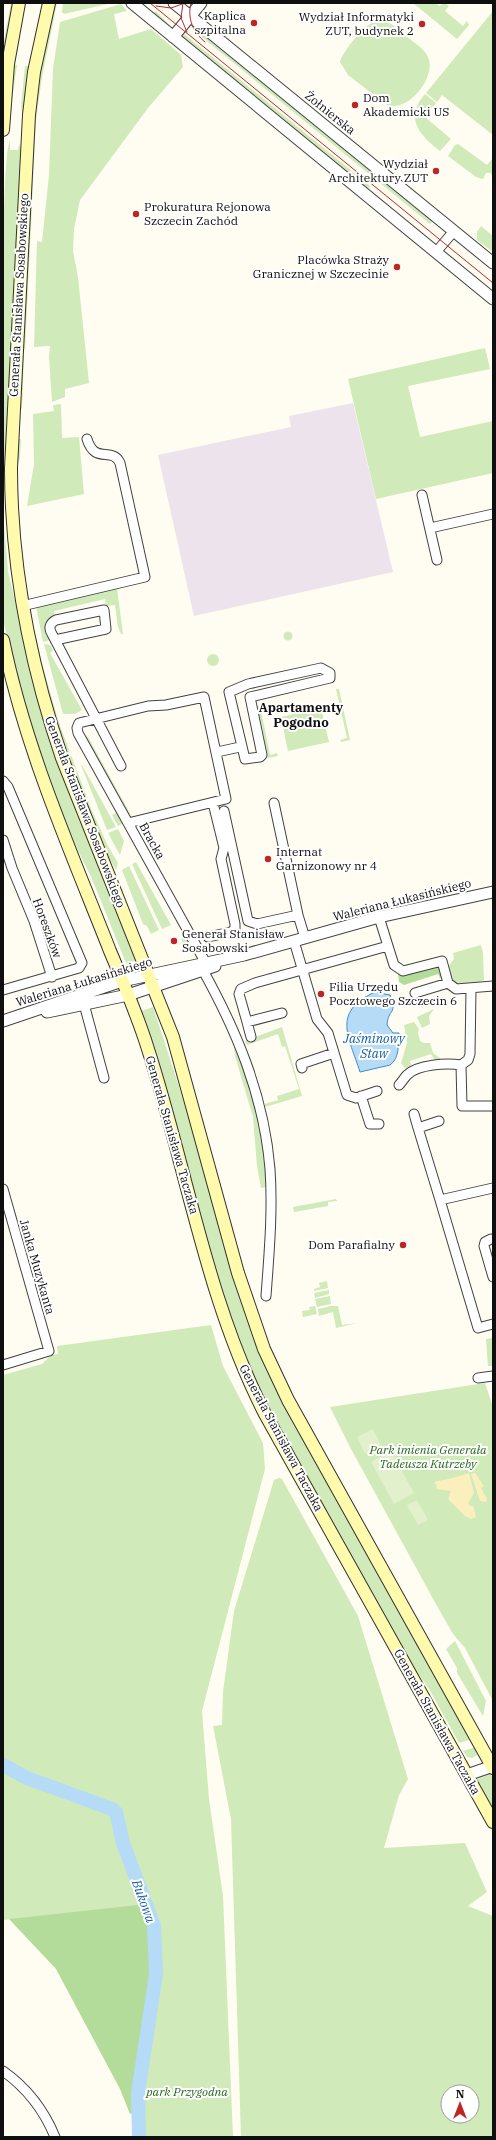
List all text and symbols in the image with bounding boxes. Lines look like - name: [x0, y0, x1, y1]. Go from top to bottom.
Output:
- place label: Kaplica szpitalna: [195, 8, 246, 37]
- place label: Wydział Informatyki ZUT, budynek 2: [299, 9, 414, 38]
- marker: Kaplica szpitalna: [249, 18, 259, 28]
- marker: Wydział Informatyki ZUT, budynek 2: [417, 19, 427, 29]
- street label: Żołnierska: [302, 88, 359, 138]
- place label: Dom Akademicki US: [363, 90, 449, 119]
- marker: Dom Akademicki US: [350, 100, 360, 110]
- place label: Wydział Architektury ZUT: [329, 156, 428, 185]
- marker: Wydział Architektury ZUT: [431, 166, 441, 176]
- street label: Generała Stanisława Sosabowskiego: [6, 193, 31, 397]
- place label: Prokuratura Rejonowa Szczecin Zachód: [144, 199, 271, 228]
- marker: Prokuratura Rejonowa Szczecin Zachód: [131, 209, 141, 219]
- place label: Placówka Straży Granicznej w Szczecinie: [253, 252, 390, 281]
- marker: Placówka Straży Granicznej w Szczecinie: [392, 262, 402, 272]
- district label: Apartamenty Pogodno: [259, 699, 344, 731]
- street label: Generała Stanisława Sosabowskiego: [42, 714, 129, 910]
- street label: Bracka: [136, 820, 169, 862]
- place label: Internat Garnizonowy nr 4: [276, 844, 377, 873]
- marker: Internat Garnizonowy nr 4: [263, 854, 273, 864]
- street label: Waleriana Łukasińskiego: [331, 875, 473, 924]
- street label: Horeszków: [30, 896, 65, 960]
- place label: Generał Stanisław Sosabowski: [182, 926, 285, 955]
- marker: Generał Stanisław Sosabowski: [169, 936, 179, 946]
- street label: Waleriana Łukasińskiego: [14, 954, 154, 1009]
- place label: Filia Urzędu Pocztowego Szczecin 6: [329, 979, 457, 1008]
- marker: Filia Urzędu Pocztowego Szczecin 6: [316, 989, 326, 999]
- water label: Jaśminowy Staw: [342, 1030, 406, 1062]
- street label: Generała Stanisława Taczaka: [143, 1054, 202, 1216]
- street label: Janka Muzykanta: [17, 1217, 58, 1317]
- place label: Dom Parafialny: [308, 1237, 396, 1252]
- marker: Dom Parafialny: [398, 1240, 408, 1250]
- street label: Generała Stanisława Taczaka: [236, 1362, 327, 1514]
- park label: Park imienia Generała Tadeusza Kutrzeby: [369, 1442, 487, 1471]
- street label: Generała Stanisława Taczaka: [391, 1646, 484, 1798]
- water label: Bukowa: [128, 1876, 159, 1925]
- park label: park Przygodna: [144, 2084, 228, 2099]
- north arrow: [440, 2084, 480, 2124]
- text: N: [456, 2087, 465, 2101]

